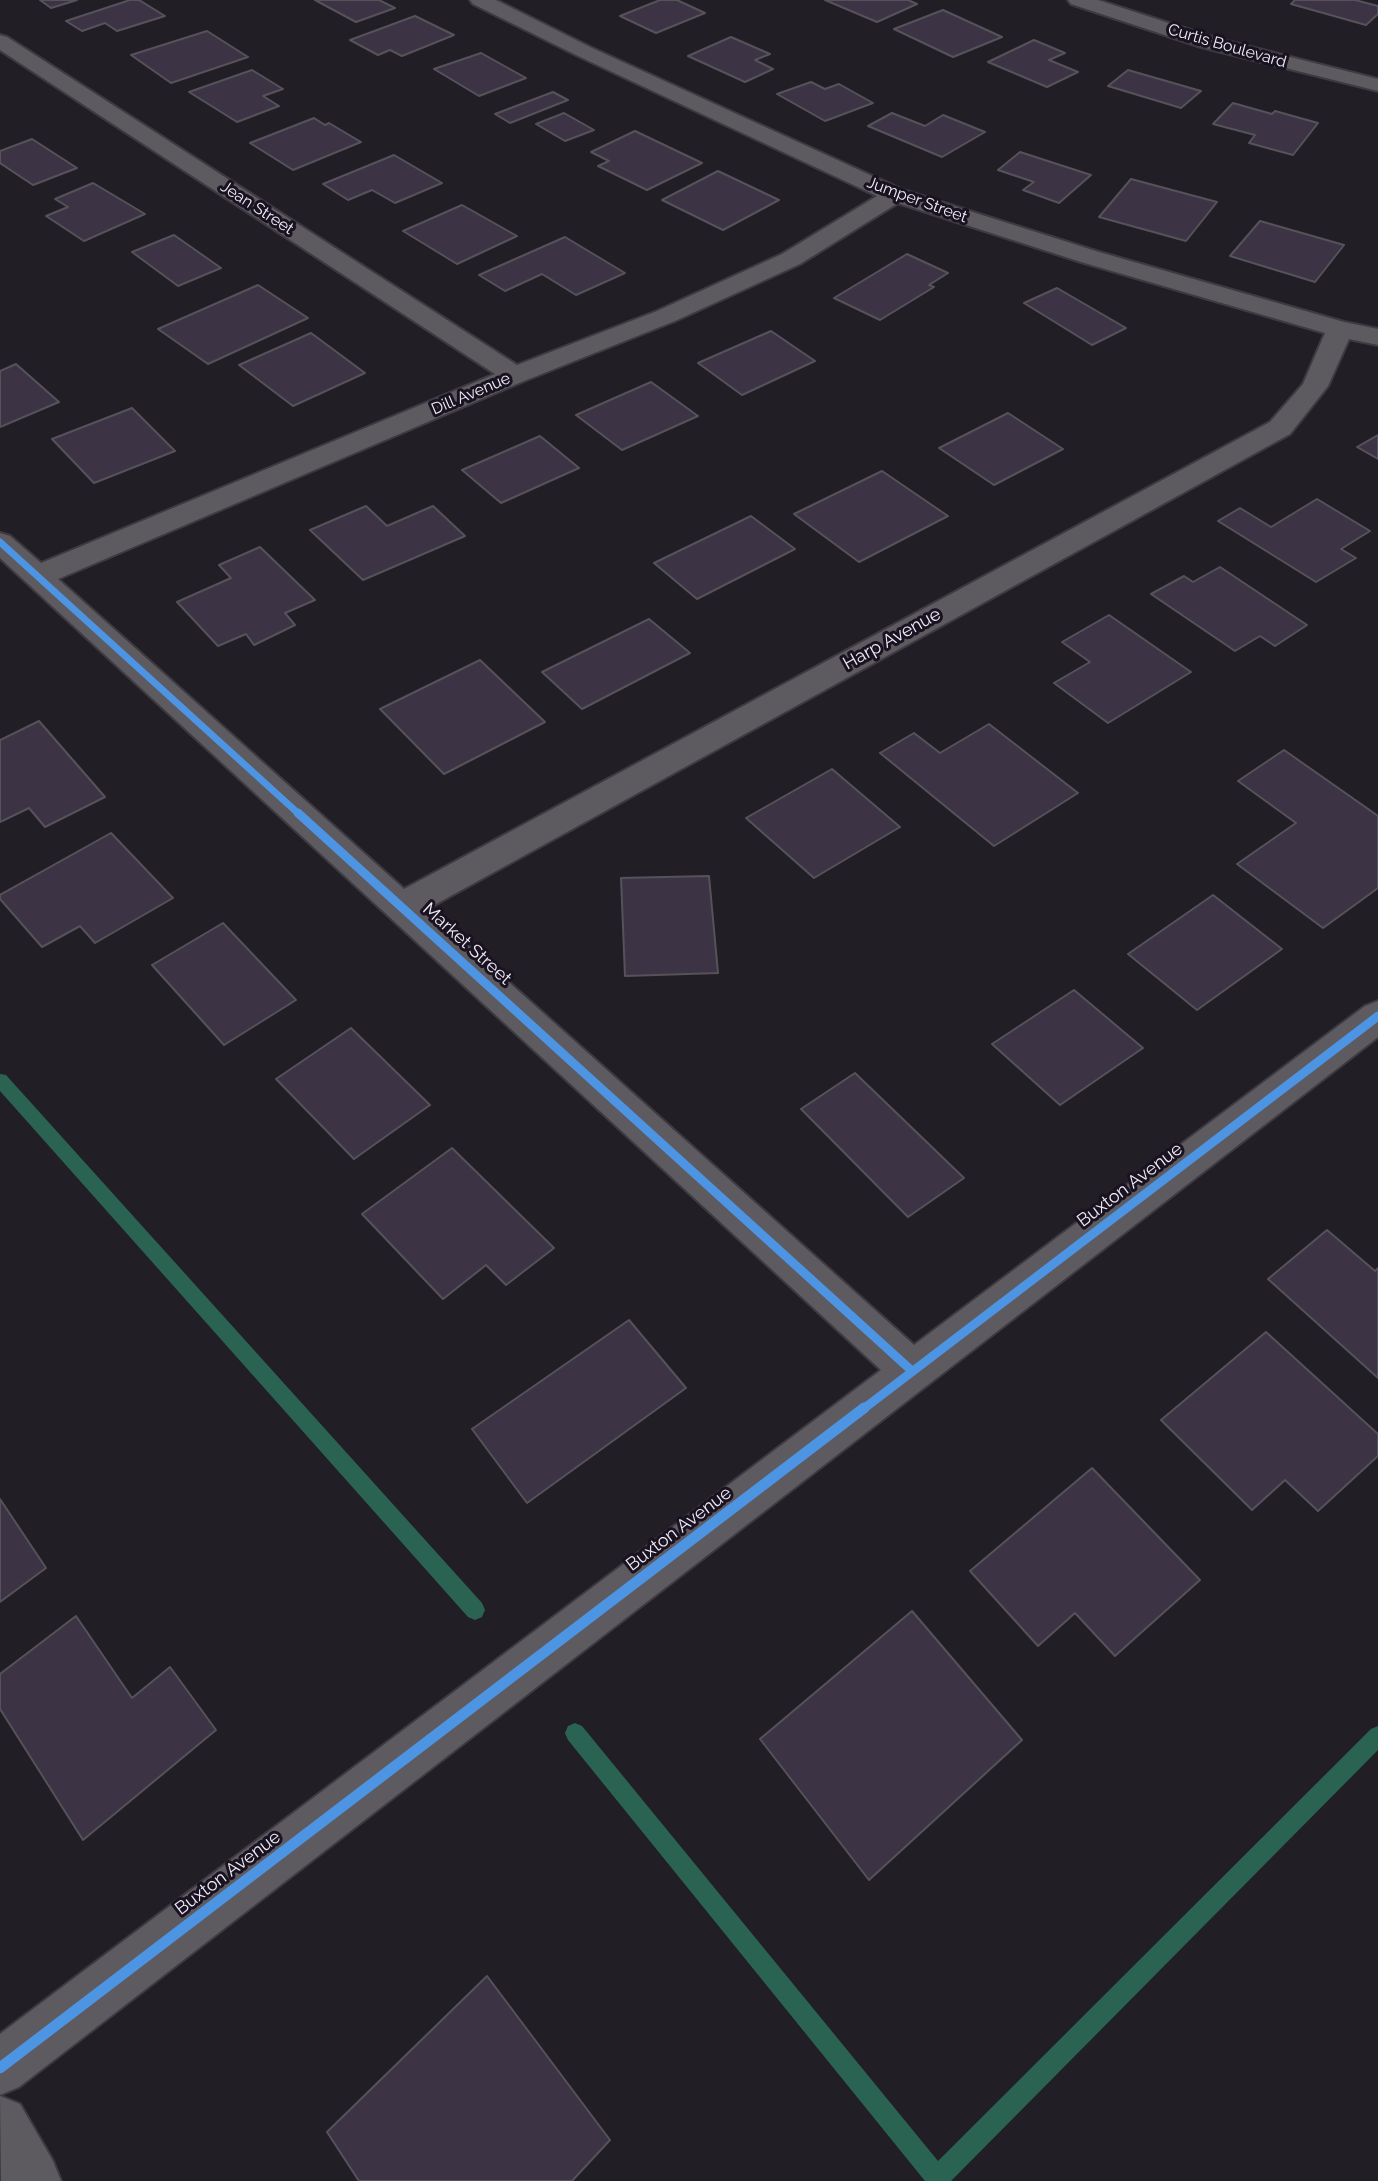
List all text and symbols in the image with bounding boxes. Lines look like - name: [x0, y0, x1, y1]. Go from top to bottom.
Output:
- street label: Curtis Boulevard: [1166, 20, 1288, 72]
- street label: Jumper Street: [864, 173, 970, 227]
- street label: Jean Street: [217, 177, 297, 239]
- street label: Dill Avenue: [429, 369, 513, 419]
- street label: Harp Avenue: [839, 603, 945, 675]
- street label: Market Street: [418, 899, 516, 989]
- street label: Buxton Avenue: [1073, 1138, 1187, 1232]
- street label: Buxton Avenue: [622, 1482, 736, 1576]
- street label: Buxton Avenue: [171, 1826, 285, 1920]

